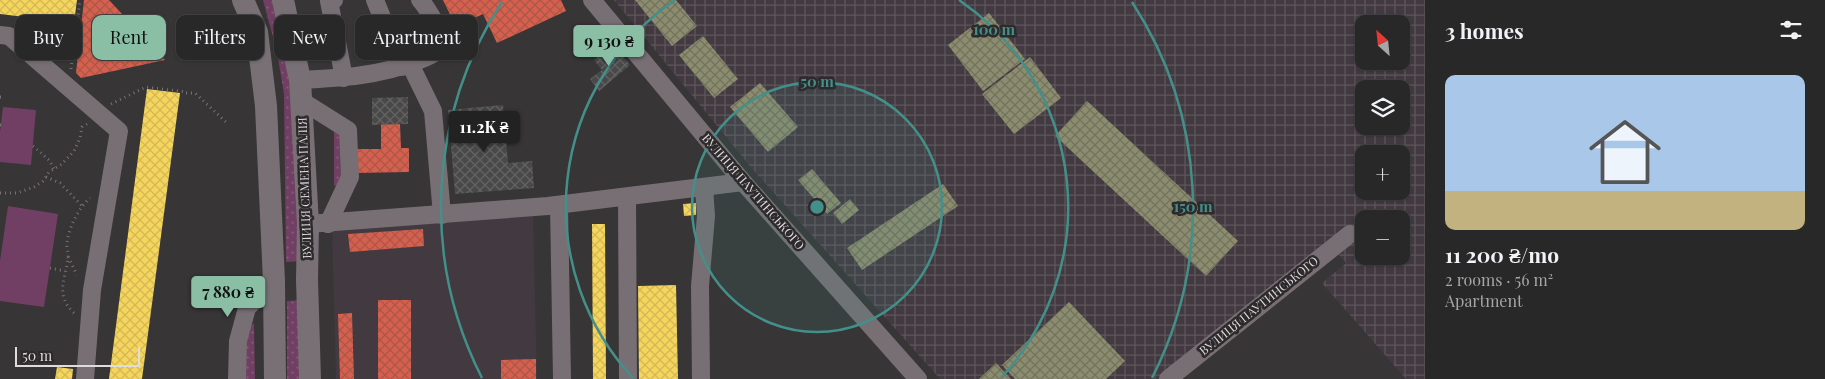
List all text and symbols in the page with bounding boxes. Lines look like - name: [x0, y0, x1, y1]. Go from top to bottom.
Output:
- chip: Buy: [15, 15, 82, 60]
- chip: Rent: [92, 15, 166, 60]
- chip: Filters: [176, 15, 264, 60]
- chip: New: [274, 15, 345, 60]
- chip: Apartment: [355, 15, 478, 60]
- north arrow: [1355, 15, 1410, 70]
- map controls: [1355, 15, 1410, 265]
- text: 3 homes: [1445, 16, 1524, 44]
- icon: filters: [1777, 16, 1805, 44]
- text: 100 m: [973, 19, 1016, 39]
- pin: 9 130 ₴: [563, 24, 655, 67]
- text: 9 130 ₴: [584, 30, 634, 51]
- text: 50 m: [800, 71, 834, 91]
- button: layers: [1355, 80, 1410, 135]
- icon: home: [1580, 107, 1670, 197]
- pin: 11.2K ₴: [438, 110, 530, 153]
- text: 11.2K ₴: [460, 116, 508, 137]
- street label: ВУЛИЦЯ СЕМЕНА ПАЛІЯ: [294, 117, 314, 259]
- street label: ВУЛИЦЯ ПАУТИНСЬКОГО: [699, 130, 809, 253]
- button: +: [1355, 145, 1410, 200]
- text: 150 m: [1173, 196, 1213, 216]
- centre of rings: [808, 198, 826, 216]
- button: −: [1355, 210, 1410, 265]
- text: 11 200 ₴/mo: [1445, 240, 1559, 268]
- street label: ВУЛИЦЯ ПАУТИНСЬКОГО: [1196, 252, 1321, 358]
- text: 2 rooms · 56 m²: [1445, 269, 1553, 290]
- pin: 7 880 ₴: [182, 276, 274, 318]
- text: 7 880 ₴: [202, 281, 254, 302]
- text: Apartment: [1445, 290, 1523, 311]
- scale bar: [15, 344, 140, 367]
- text: 50 m: [22, 346, 52, 365]

